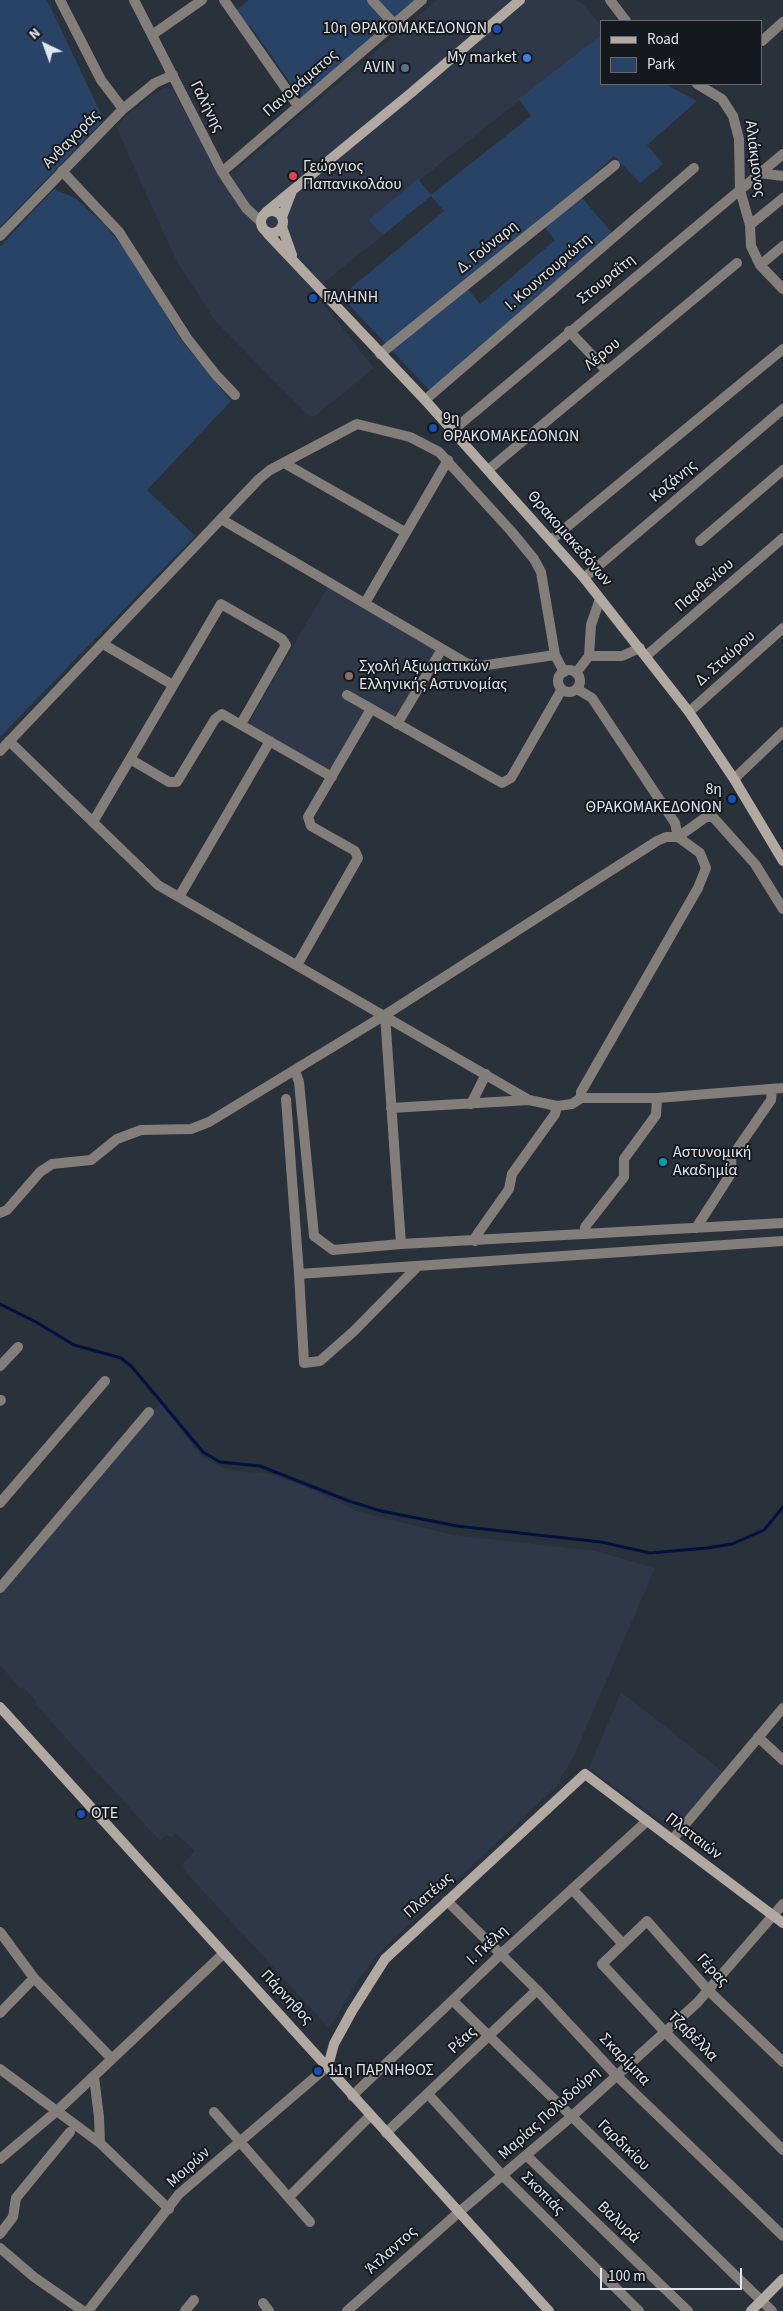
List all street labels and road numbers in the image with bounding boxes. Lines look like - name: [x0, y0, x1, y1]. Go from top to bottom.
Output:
- street label: Πανοράματος: [260, 46, 342, 122]
- street label: Γαλήνης: [185, 78, 227, 136]
- street label: Ανθαγοράς: [39, 107, 105, 173]
- street label: Αλιάκμονος: [740, 119, 768, 199]
- street label: Δ. Γούναρη: [453, 217, 523, 279]
- street label: Ι. Κουντουριώτη: [502, 230, 596, 316]
- street label: Στουραΐτη: [574, 251, 640, 309]
- street label: Λέρου: [581, 335, 625, 375]
- street label: Κοζάνης: [646, 457, 702, 507]
- street label: Θρακομακεδόνων: [522, 487, 616, 591]
- street label: Παρθενίου: [672, 555, 738, 617]
- street label: Δ. Σταύρου: [692, 627, 760, 691]
- street label: Πλαταιών: [661, 1810, 725, 1864]
- street label: Πλατέως: [401, 1869, 457, 1923]
- street label: Ι. Γκέλη: [463, 1922, 513, 1970]
- street label: Γέρας: [692, 1950, 732, 1992]
- street label: Πάρνηθος: [256, 1967, 316, 2029]
- street label: Τζαβέλλα: [663, 2008, 721, 2066]
- street label: Ρέας: [445, 2023, 481, 2059]
- street label: Σκαρίμπα: [594, 2030, 654, 2090]
- street label: Μαρίας Πολυδούρη: [495, 2063, 605, 2165]
- street label: Γαρδικίου: [593, 2116, 653, 2176]
- street label: Μοιρών: [163, 2144, 215, 2192]
- street label: Σκοπιάς: [516, 2168, 568, 2220]
- street label: Βαλυρά: [593, 2198, 643, 2248]
- street label: Άτλαντος: [362, 2223, 422, 2279]

